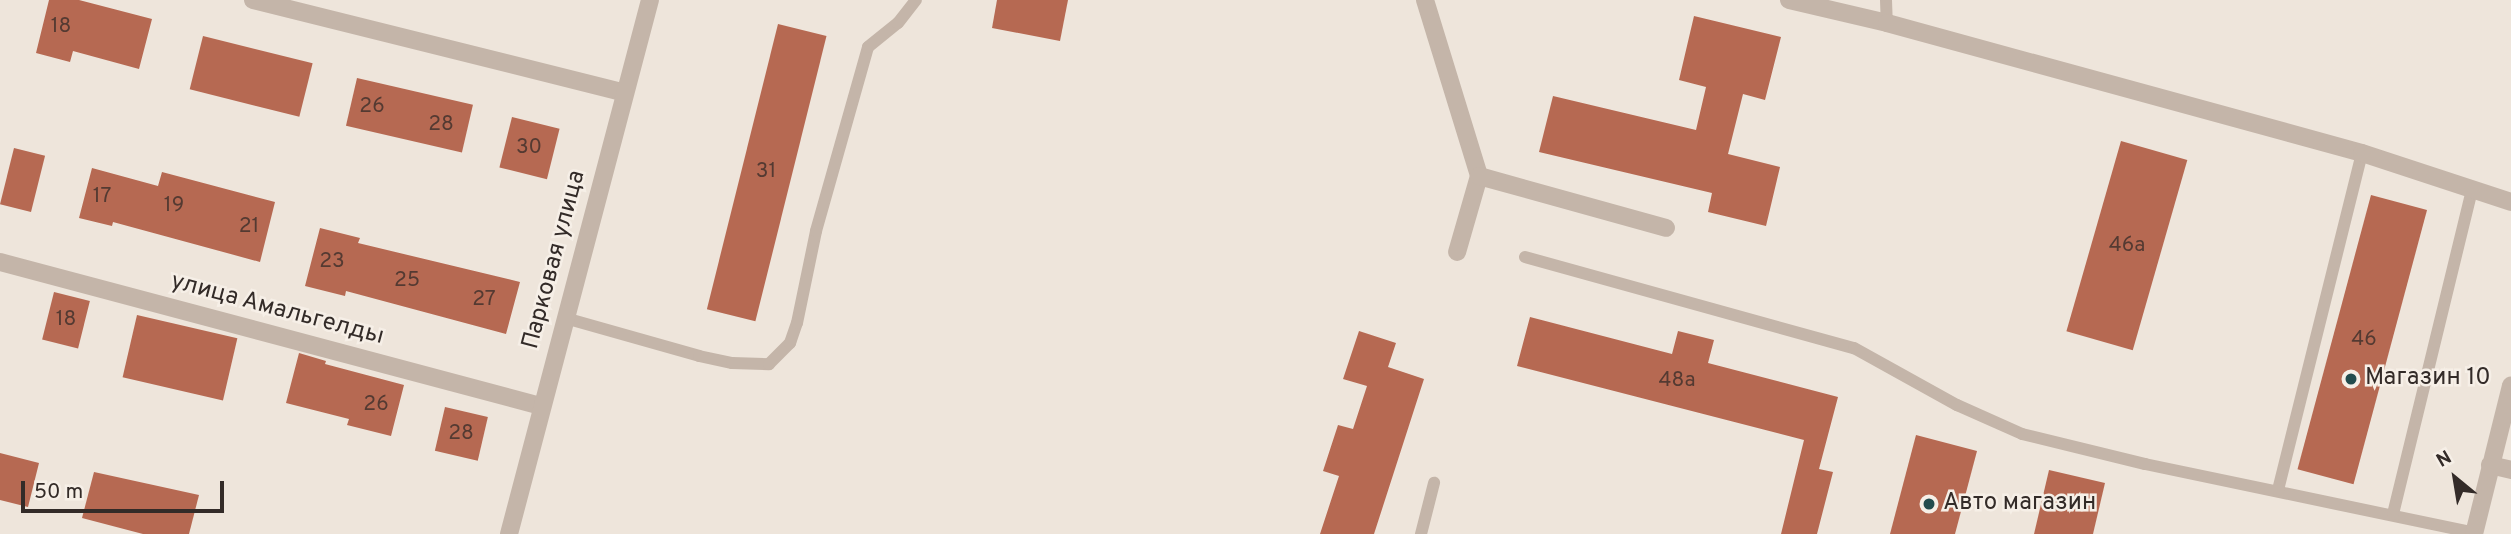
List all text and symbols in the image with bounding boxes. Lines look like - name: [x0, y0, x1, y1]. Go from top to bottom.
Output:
- house number: 18: [51, 14, 71, 40]
- house number: 26: [359, 94, 385, 120]
- house number: 28: [428, 112, 454, 138]
- house number: 30: [516, 135, 542, 161]
- house number: 31: [756, 159, 776, 185]
- street label: Парковая улица: [517, 168, 593, 352]
- house number: 17: [93, 184, 111, 210]
- house number: 19: [164, 193, 184, 219]
- house number: 21: [239, 214, 259, 240]
- house number: 46а: [2109, 233, 2145, 259]
- house number: 23: [319, 249, 345, 275]
- street label: улица Амальгелды: [167, 268, 387, 352]
- house number: 25: [394, 268, 420, 294]
- house number: 27: [472, 287, 496, 313]
- house number: 18: [56, 307, 76, 333]
- house number: 46: [2351, 327, 2377, 353]
- place label: Магазин 10: [2365, 365, 2491, 393]
- house number: 48а: [1658, 368, 1696, 394]
- marker: Магазин 10: [2343, 371, 2359, 387]
- house number: 26: [363, 392, 389, 418]
- house number: 28: [448, 421, 474, 447]
- north arrow: [2420, 443, 2490, 513]
- text: N: [2433, 446, 2456, 474]
- scale bar: [24, 468, 228, 512]
- text: 50 m: [34, 479, 83, 506]
- place label: Авто магазин: [1943, 490, 2096, 518]
- marker: Авто магазин: [1921, 496, 1937, 512]

